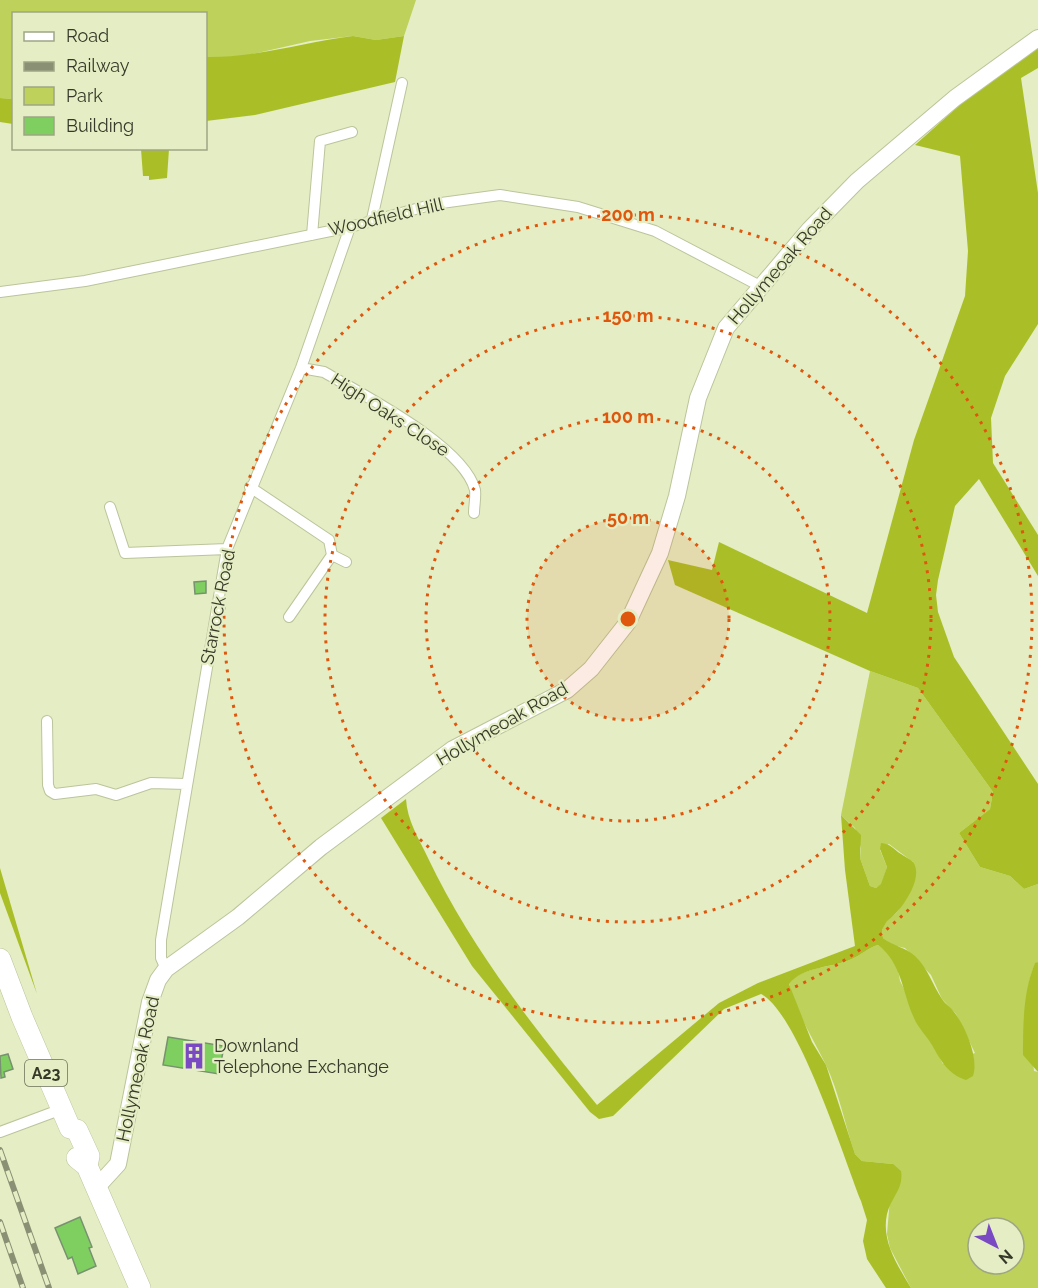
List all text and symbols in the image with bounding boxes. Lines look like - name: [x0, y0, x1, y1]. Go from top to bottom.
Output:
- legend: [12, 12, 207, 150]
- text: Road: [66, 25, 109, 46]
- text: Railway: [66, 55, 130, 76]
- text: Park: [66, 85, 103, 106]
- text: Building: [66, 115, 134, 136]
- street label: Woodfield Hill: [326, 193, 446, 240]
- street label: Hollymeoak Road: [723, 203, 836, 328]
- text: 200 m: [601, 204, 655, 225]
- text: 150 m: [603, 305, 654, 326]
- street label: High Oaks Close: [327, 369, 454, 461]
- text: 100 m: [602, 406, 654, 427]
- text: 50 m: [607, 507, 649, 528]
- street label: Starrock Road: [196, 548, 239, 666]
- centre of rings: [618, 609, 638, 629]
- street label: Hollymeoak Road: [432, 677, 571, 770]
- street label: Hollymeoak Road: [112, 994, 163, 1143]
- place label: Downland Telephone Exchange: [214, 1035, 389, 1077]
- building icon: Downland Telephone Exchange: [179, 1041, 209, 1071]
- road number: A23: [25, 1060, 67, 1086]
- north arrow: [966, 1216, 1026, 1276]
- text: N: [995, 1246, 1017, 1268]

